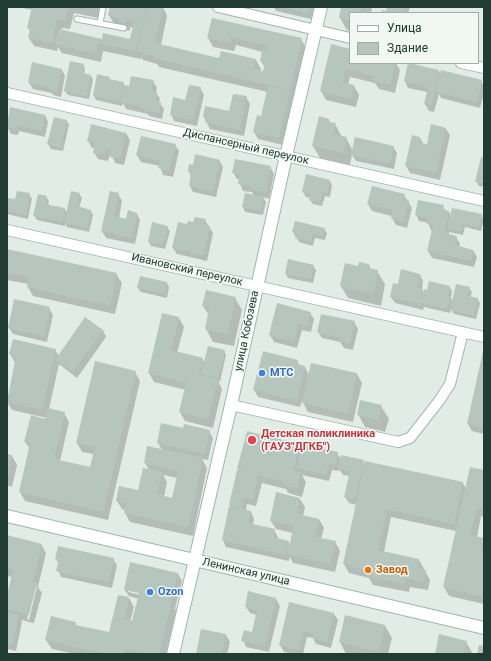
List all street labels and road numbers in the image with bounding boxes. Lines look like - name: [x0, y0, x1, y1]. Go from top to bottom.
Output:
- street label: Диспансерный переулок: [182, 126, 310, 168]
- street label: Ивановский переулок: [130, 251, 244, 289]
- street label: улица Кобозева: [232, 289, 262, 373]
- street label: Ленинская улица: [201, 556, 291, 588]

